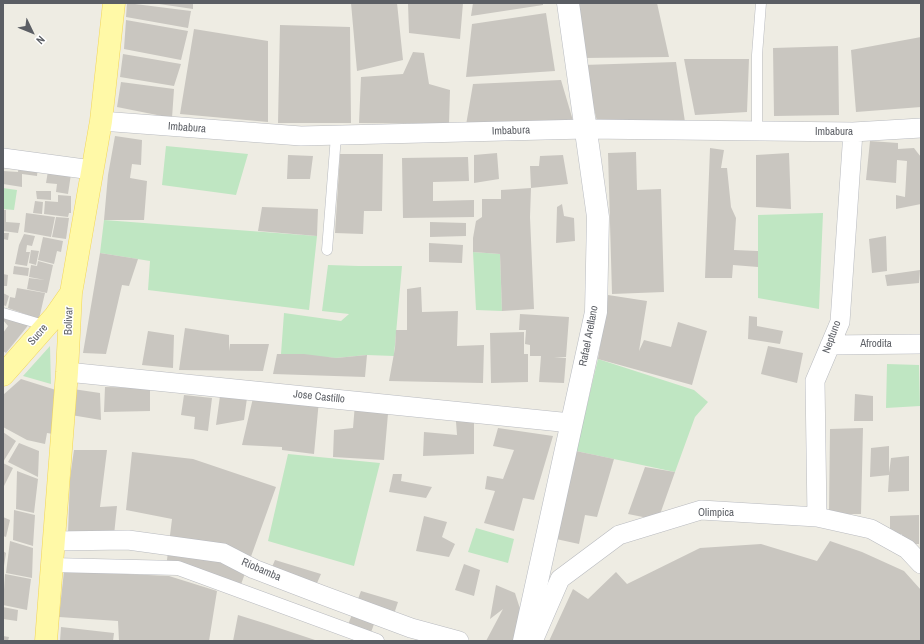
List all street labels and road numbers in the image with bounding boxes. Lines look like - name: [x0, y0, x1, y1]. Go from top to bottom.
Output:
- street label: Imbabura: [168, 120, 206, 136]
- street label: Imbabura: [492, 124, 530, 138]
- street label: Imbabura: [815, 125, 853, 139]
- street label: Rafael Arellano: [577, 304, 601, 368]
- street label: Bolivar: [62, 307, 76, 335]
- street label: Neptuno: [820, 319, 844, 355]
- street label: Sucre: [25, 322, 51, 348]
- street label: Afrodita: [860, 337, 892, 351]
- street label: Jose Castillo: [293, 388, 345, 406]
- street label: Olimpica: [698, 506, 734, 520]
- street label: Riobamba: [239, 556, 283, 584]

